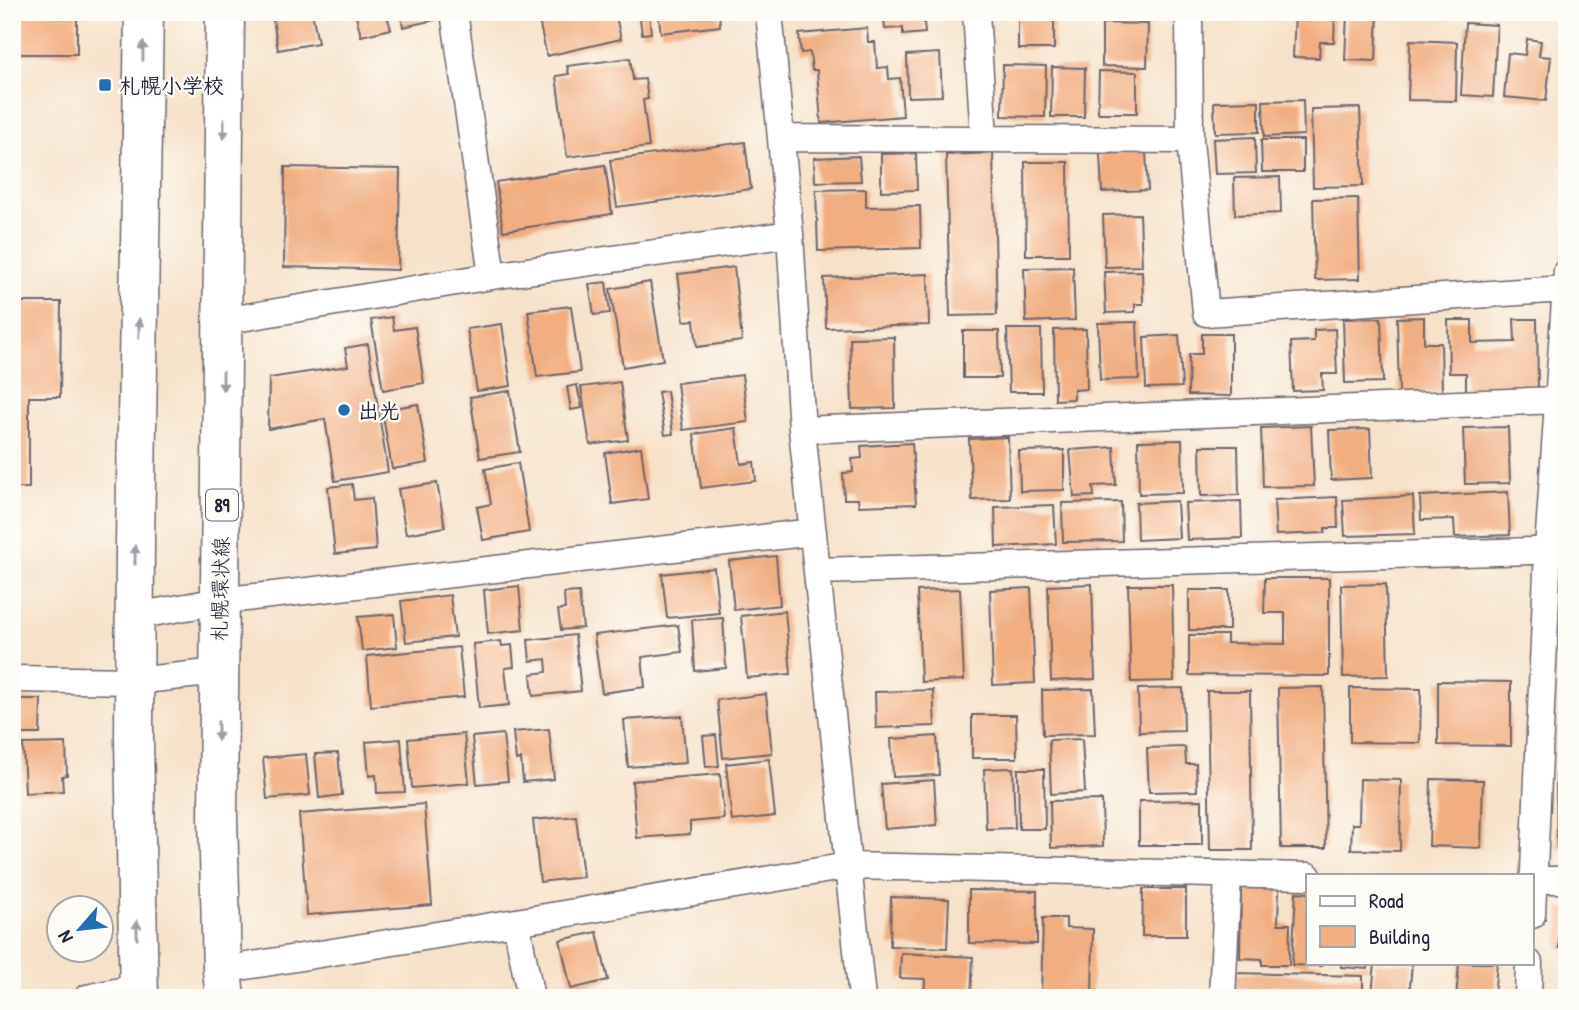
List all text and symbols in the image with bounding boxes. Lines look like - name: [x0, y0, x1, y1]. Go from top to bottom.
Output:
- one-way arrow: [137, 40, 149, 62]
- place label: 札幌小学校: [119, 71, 224, 100]
- marker: 札幌小学校: [97, 77, 113, 93]
- one-way arrow: [218, 119, 230, 141]
- one-way arrow: [133, 316, 144, 338]
- one-way arrow: [217, 371, 229, 393]
- place label: 出光: [358, 396, 400, 425]
- marker: 出光: [336, 402, 352, 418]
- road number: 89: [206, 490, 238, 520]
- street label: 札幌環状線: [205, 536, 235, 642]
- one-way arrow: [129, 544, 141, 566]
- one-way arrow: [212, 721, 224, 743]
- legend: [1306, 874, 1534, 964]
- text: Road: [1369, 886, 1403, 915]
- north arrow: [46, 894, 116, 964]
- one-way arrow: [132, 918, 143, 940]
- text: Building: [1369, 922, 1430, 951]
- text: N: [51, 926, 79, 948]

